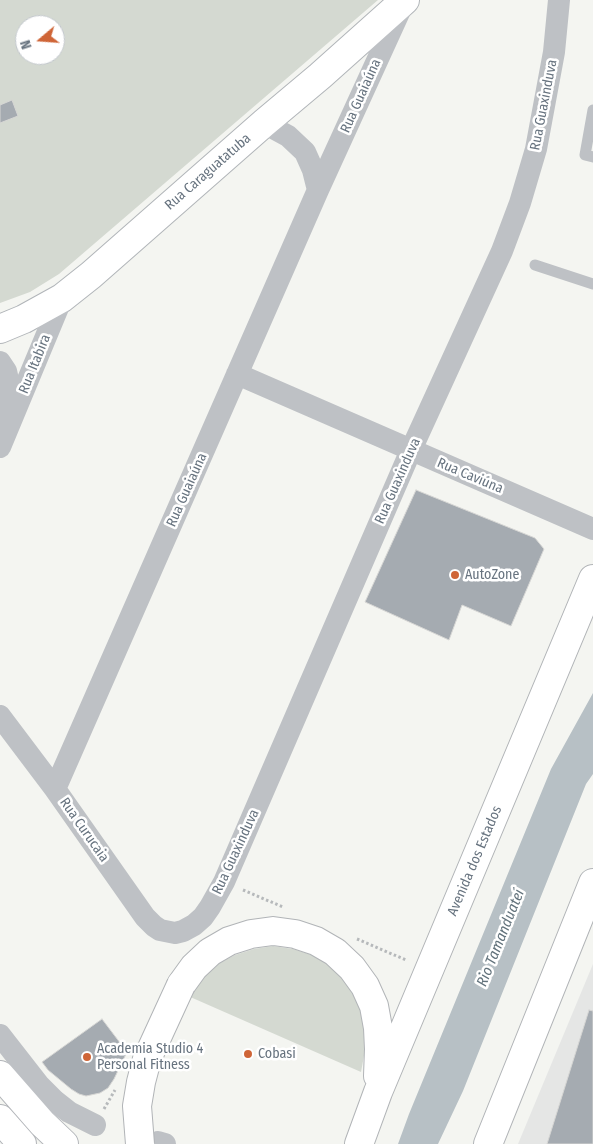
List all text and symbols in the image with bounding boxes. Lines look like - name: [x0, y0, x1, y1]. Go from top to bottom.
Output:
- north arrow: [15, 15, 65, 65]
- text: N: [17, 38, 36, 51]
- street label: Rua Guaiaúna: [337, 56, 385, 136]
- street label: Rua Guaxinduva: [527, 58, 561, 152]
- street label: Rua Caraguatatuba: [162, 130, 254, 214]
- street label: Rua Itabira: [16, 332, 54, 396]
- street label: Rua Guaxinduva: [372, 436, 424, 526]
- street label: Rua Guaiaúna: [163, 450, 211, 530]
- street label: Rua Caviúna: [434, 455, 506, 497]
- place label: AutoZone: [465, 567, 519, 583]
- marker: AutoZone: [449, 569, 461, 581]
- street label: Rua Curucaia: [56, 795, 112, 865]
- street label: Avenida dos Estados: [444, 803, 506, 919]
- street label: Rua Guaxinduva: [209, 807, 263, 897]
- water label: Rio Tamanduateí: [473, 887, 529, 989]
- place label: Academia Studio 4 Personal Fitness: [97, 1041, 203, 1074]
- place label: Cobasi: [258, 1046, 296, 1062]
- marker: Cobasi: [242, 1048, 254, 1060]
- marker: Academia Studio 4 Personal Fitness: [81, 1051, 93, 1063]

